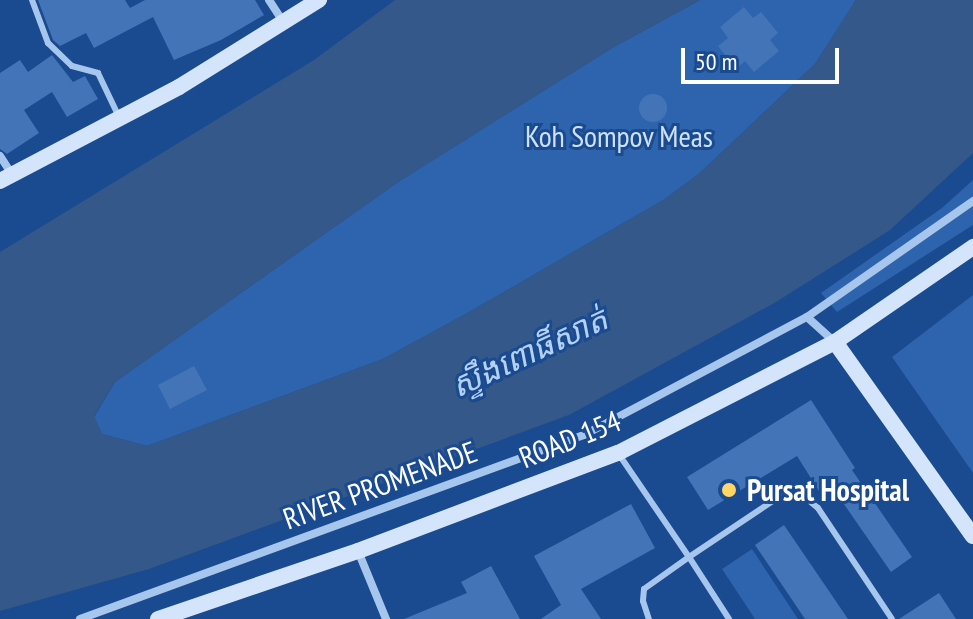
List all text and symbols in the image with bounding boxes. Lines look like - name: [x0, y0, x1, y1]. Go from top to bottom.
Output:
- scale bar: [685, 32, 843, 82]
- text: 50 m: [695, 46, 737, 77]
- park label: Koh Sompov Meas: [525, 118, 713, 154]
- water label: ស្ទឹងពោធិ៍សាត់: [445, 299, 613, 405]
- street label: ROAD 154: [514, 402, 626, 476]
- street label: RIVER PROMENADE: [278, 433, 482, 537]
- place label: Pursat Hospital: [747, 472, 909, 508]
- marker: Pursat Hospital: [718, 479, 740, 501]

